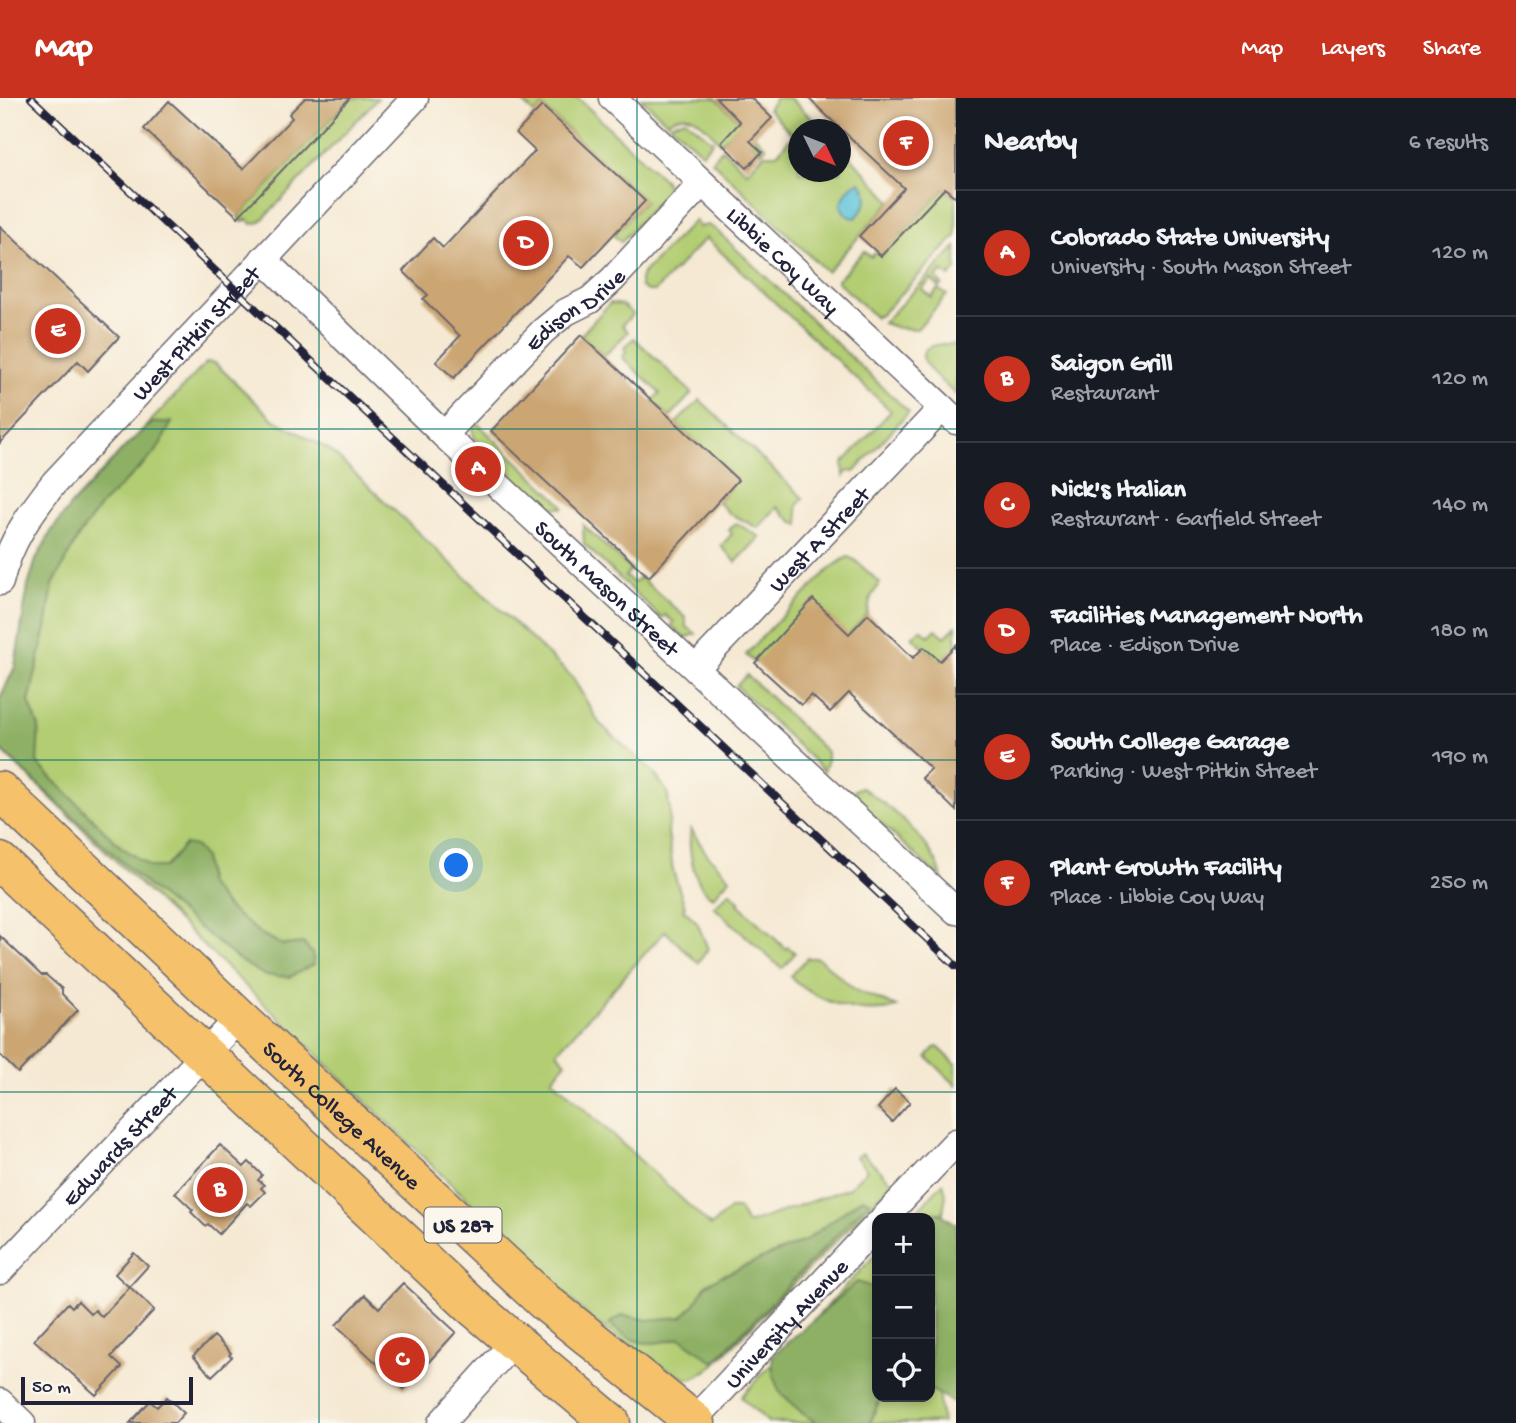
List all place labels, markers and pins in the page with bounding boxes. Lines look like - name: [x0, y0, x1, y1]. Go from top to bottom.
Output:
- pin: F: [883, 117, 929, 169]
- pin: D: [503, 217, 549, 269]
- pin: E: [35, 305, 81, 357]
- pin: A: [455, 443, 501, 495]
- pin: B: [197, 1164, 243, 1216]
- pin: C: [379, 1334, 425, 1386]

